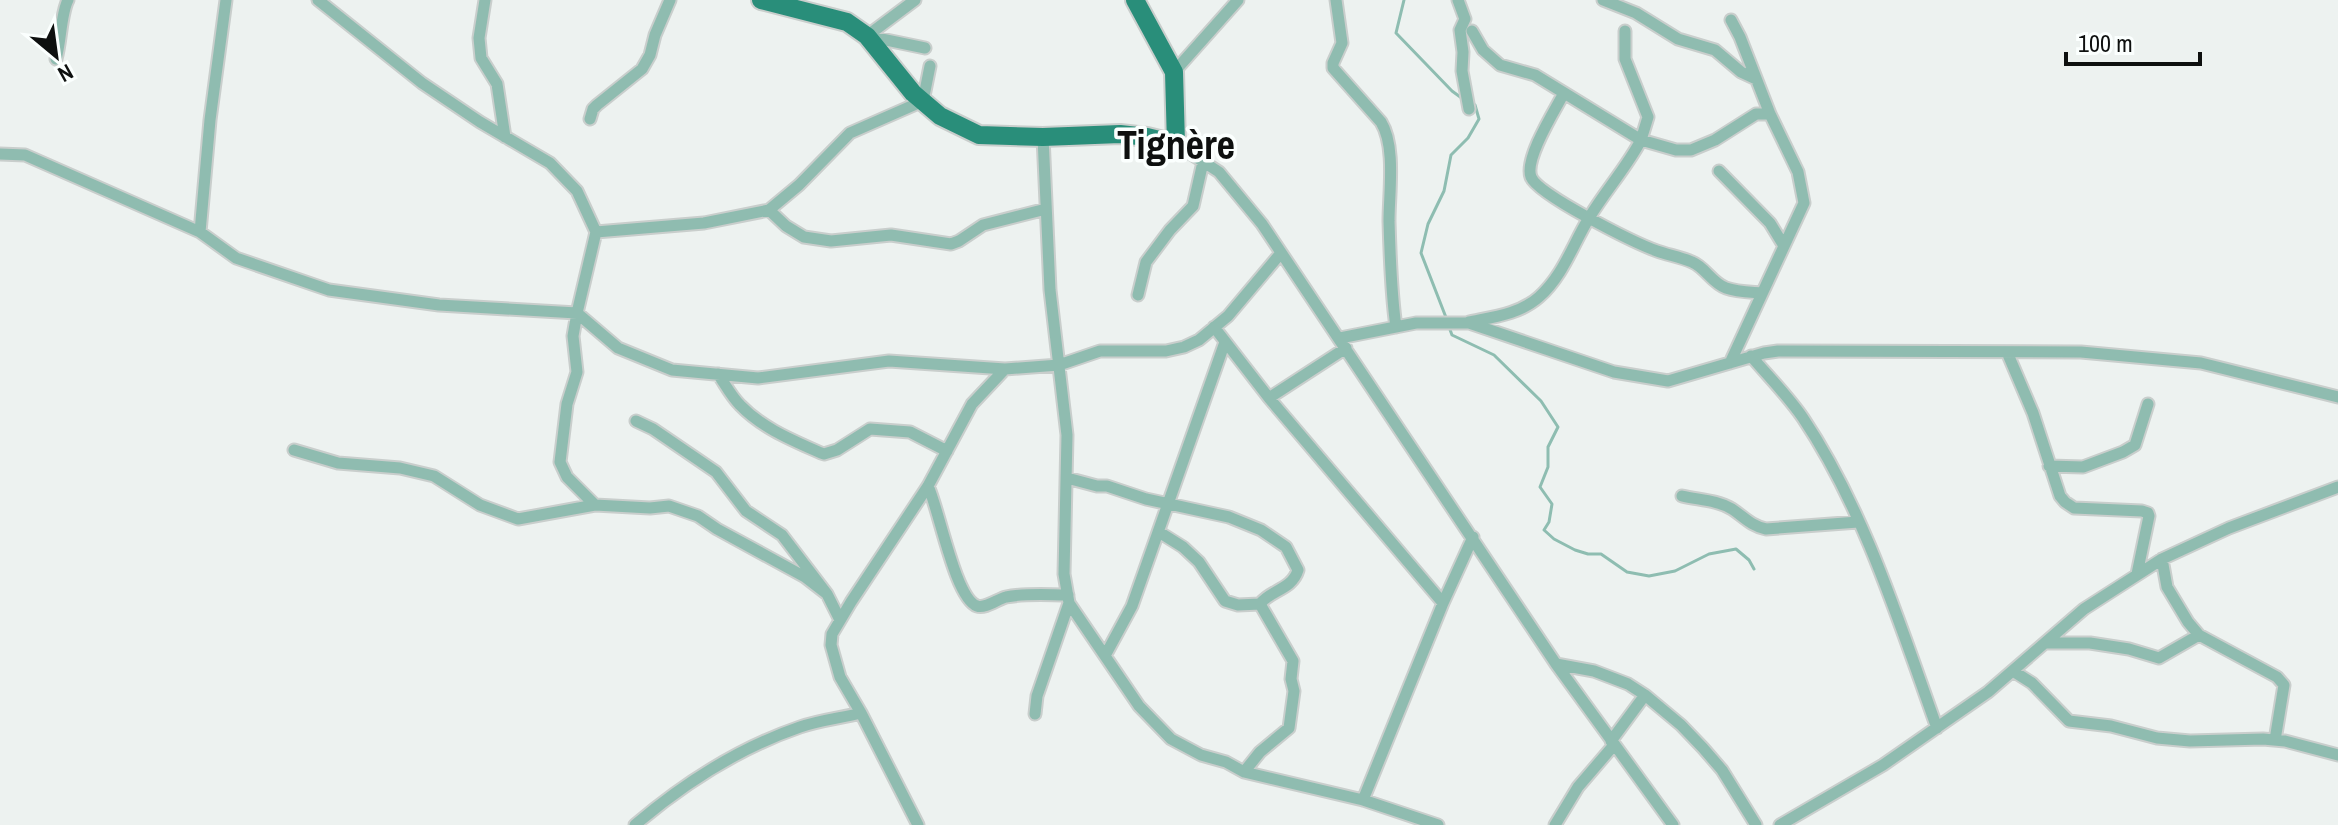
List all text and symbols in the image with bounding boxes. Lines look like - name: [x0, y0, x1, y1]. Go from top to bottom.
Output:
- north arrow: [16, 16, 96, 96]
- scale bar: [2066, 16, 2200, 66]
- text: 100 m: [2078, 27, 2133, 59]
- text: N: [53, 57, 79, 90]
- district label: Tignère: [1117, 118, 1235, 171]

